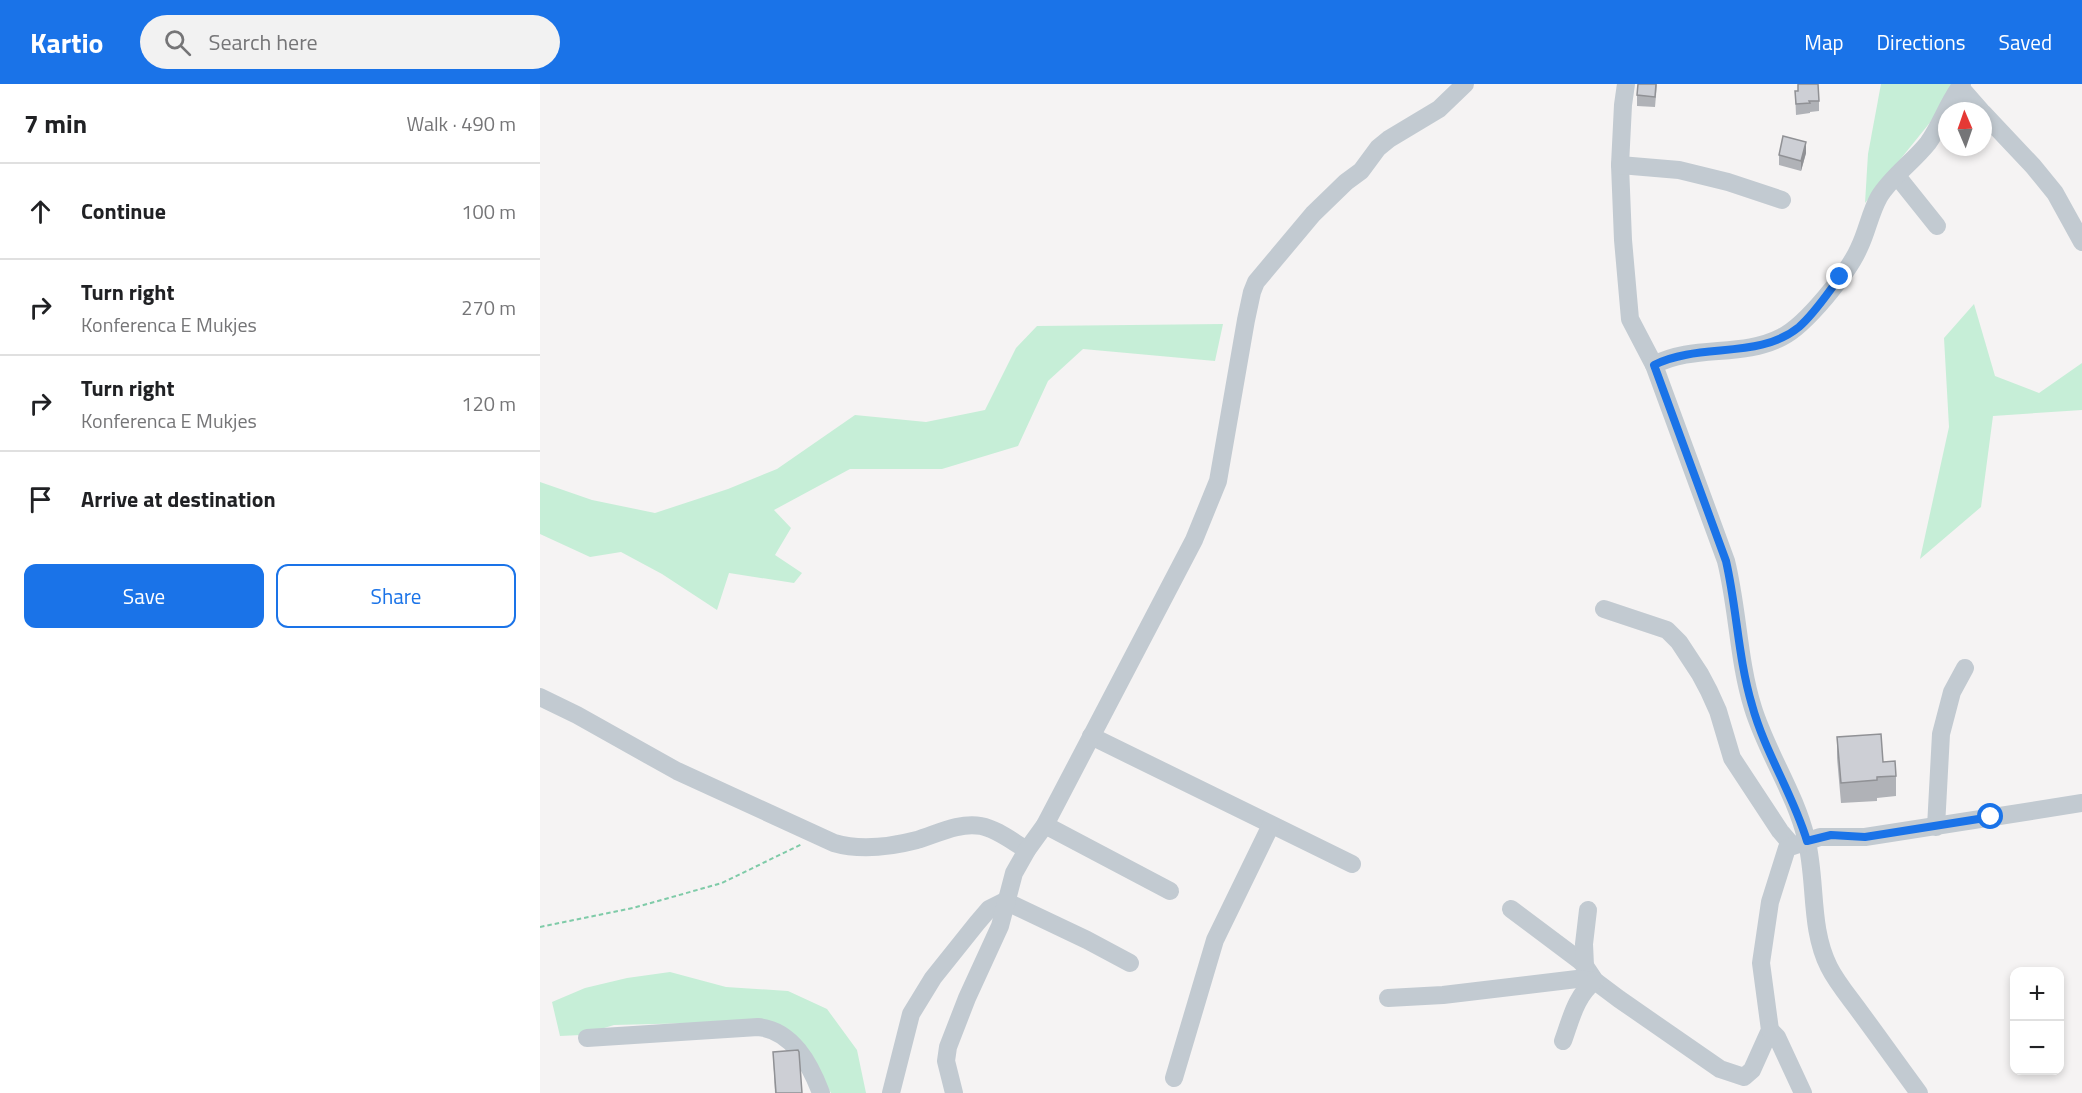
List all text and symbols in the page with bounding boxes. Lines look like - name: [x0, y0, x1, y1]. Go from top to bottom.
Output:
- search box: [140, 15, 560, 69]
- text: Kartio: [30, 21, 104, 64]
- text: Search here: [209, 25, 318, 59]
- icon: search: [161, 26, 194, 59]
- text: Map: [1804, 26, 1844, 58]
- text: Directions: [1877, 26, 1966, 58]
- text: Saved: [1999, 26, 2052, 58]
- north arrow: [1938, 102, 1992, 156]
- text: 7 min: [24, 104, 87, 143]
- text: Walk · 490 m: [407, 108, 516, 139]
- text: Continue: [81, 194, 166, 228]
- icon: ahead: [24, 195, 57, 228]
- text: 100 m: [461, 196, 516, 227]
- route end: [1826, 263, 1852, 289]
- text: Turn right: [81, 275, 175, 309]
- icon: right: [24, 291, 57, 324]
- text: 270 m: [461, 292, 516, 323]
- text: Konferenca E Mukjes: [81, 309, 257, 340]
- text: Turn right: [81, 371, 175, 405]
- icon: right: [24, 387, 57, 420]
- text: 120 m: [461, 388, 516, 419]
- text: Konferenca E Mukjes: [81, 405, 257, 436]
- text: Arrive at destination: [81, 482, 276, 516]
- icon: arrive: [24, 483, 57, 516]
- button: Save: [24, 564, 264, 628]
- button: Share: [276, 564, 516, 628]
- route start: [1977, 803, 2003, 829]
- map controls: [2010, 967, 2064, 1075]
- button: +: [2010, 967, 2064, 1021]
- button: −: [2010, 1021, 2064, 1075]

